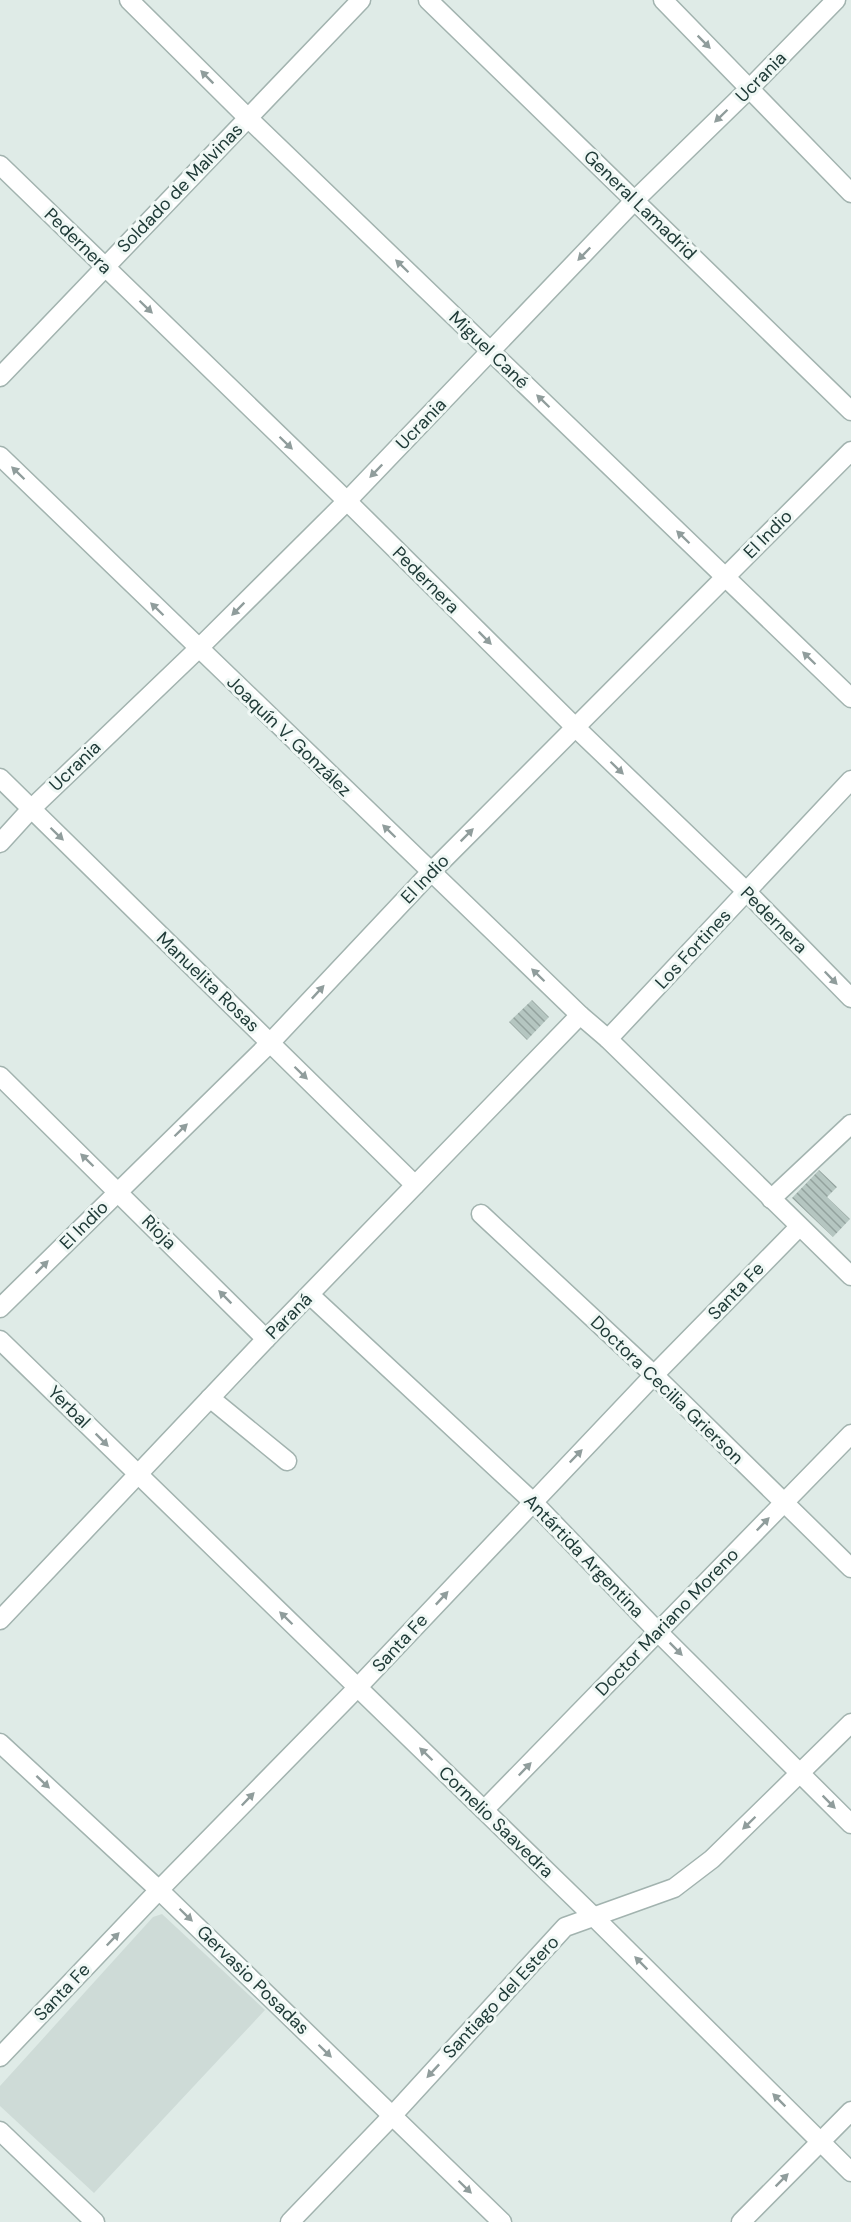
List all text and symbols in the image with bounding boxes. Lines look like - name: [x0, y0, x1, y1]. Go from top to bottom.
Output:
- one-way arrow: [697, 34, 711, 48]
- street label: Ucrania: [730, 46, 792, 108]
- one-way arrow: [200, 70, 214, 84]
- one-way arrow: [715, 109, 729, 123]
- street label: Soldado de Malvinas: [112, 118, 248, 258]
- street label: General Lamadrid: [578, 145, 702, 265]
- street label: Pedernera: [39, 203, 117, 279]
- one-way arrow: [577, 247, 591, 262]
- one-way arrow: [396, 259, 410, 273]
- one-way arrow: [139, 300, 154, 314]
- street label: Miguel Cané: [444, 306, 534, 394]
- street label: Ucrania: [390, 393, 452, 455]
- one-way arrow: [535, 394, 550, 408]
- one-way arrow: [279, 435, 293, 449]
- one-way arrow: [369, 463, 383, 478]
- one-way arrow: [11, 466, 25, 480]
- street label: El Indio: [738, 504, 798, 564]
- one-way arrow: [676, 530, 690, 544]
- street label: Pedernera: [387, 541, 465, 619]
- one-way arrow: [232, 601, 246, 615]
- one-way arrow: [150, 602, 165, 616]
- one-way arrow: [478, 631, 492, 645]
- one-way arrow: [802, 651, 816, 665]
- street label: Joaquín V. González: [222, 670, 356, 802]
- street label: Ucrania: [44, 735, 106, 797]
- one-way arrow: [610, 761, 625, 775]
- one-way arrow: [382, 825, 396, 839]
- one-way arrow: [49, 827, 64, 841]
- one-way arrow: [460, 829, 474, 843]
- street label: El Indio: [396, 849, 454, 909]
- street label: Pedernera: [735, 881, 813, 959]
- street label: Los Fortines: [650, 904, 736, 994]
- street label: Manuelita Rosas: [151, 927, 265, 1037]
- one-way arrow: [531, 968, 545, 982]
- one-way arrow: [824, 970, 838, 984]
- one-way arrow: [311, 985, 324, 1000]
- one-way arrow: [294, 1066, 308, 1080]
- one-way arrow: [173, 1124, 187, 1138]
- one-way arrow: [79, 1153, 94, 1167]
- street label: El Indio: [54, 1195, 114, 1255]
- street label: Rioja: [136, 1209, 182, 1255]
- street label: Santa Fe: [702, 1257, 770, 1325]
- one-way arrow: [34, 1260, 48, 1274]
- street label: Paraná: [261, 1288, 317, 1344]
- one-way arrow: [218, 1290, 232, 1305]
- street label: Doctora Cecilia Grierson: [585, 1311, 749, 1469]
- street label: Yerbal: [43, 1381, 95, 1433]
- one-way arrow: [94, 1432, 108, 1446]
- one-way arrow: [569, 1449, 583, 1464]
- street label: Antártida Argentina: [519, 1489, 649, 1623]
- one-way arrow: [756, 1517, 770, 1531]
- street label: Doctor Mariano Moreno: [590, 1543, 744, 1701]
- one-way arrow: [435, 1591, 448, 1606]
- street label: Santa Fe: [367, 1609, 433, 1677]
- one-way arrow: [278, 1611, 293, 1625]
- one-way arrow: [668, 1642, 682, 1656]
- one-way arrow: [418, 1747, 433, 1761]
- street label: Cornelio Saavedra: [433, 1761, 559, 1883]
- one-way arrow: [517, 1762, 531, 1776]
- one-way arrow: [35, 1775, 50, 1788]
- one-way arrow: [241, 1792, 255, 1806]
- one-way arrow: [821, 1794, 835, 1808]
- one-way arrow: [742, 1816, 757, 1830]
- one-way arrow: [178, 1908, 192, 1922]
- street label: Gervasio Posadas: [192, 1920, 314, 2040]
- street label: Santiago del Estero: [438, 1930, 564, 2064]
- one-way arrow: [105, 1932, 119, 1946]
- one-way arrow: [634, 1957, 648, 1971]
- street label: Santa Fe: [28, 1958, 96, 2026]
- one-way arrow: [318, 2044, 333, 2058]
- one-way arrow: [426, 2064, 440, 2079]
- one-way arrow: [773, 2094, 787, 2108]
- one-way arrow: [775, 2174, 789, 2188]
- one-way arrow: [458, 2180, 473, 2194]

